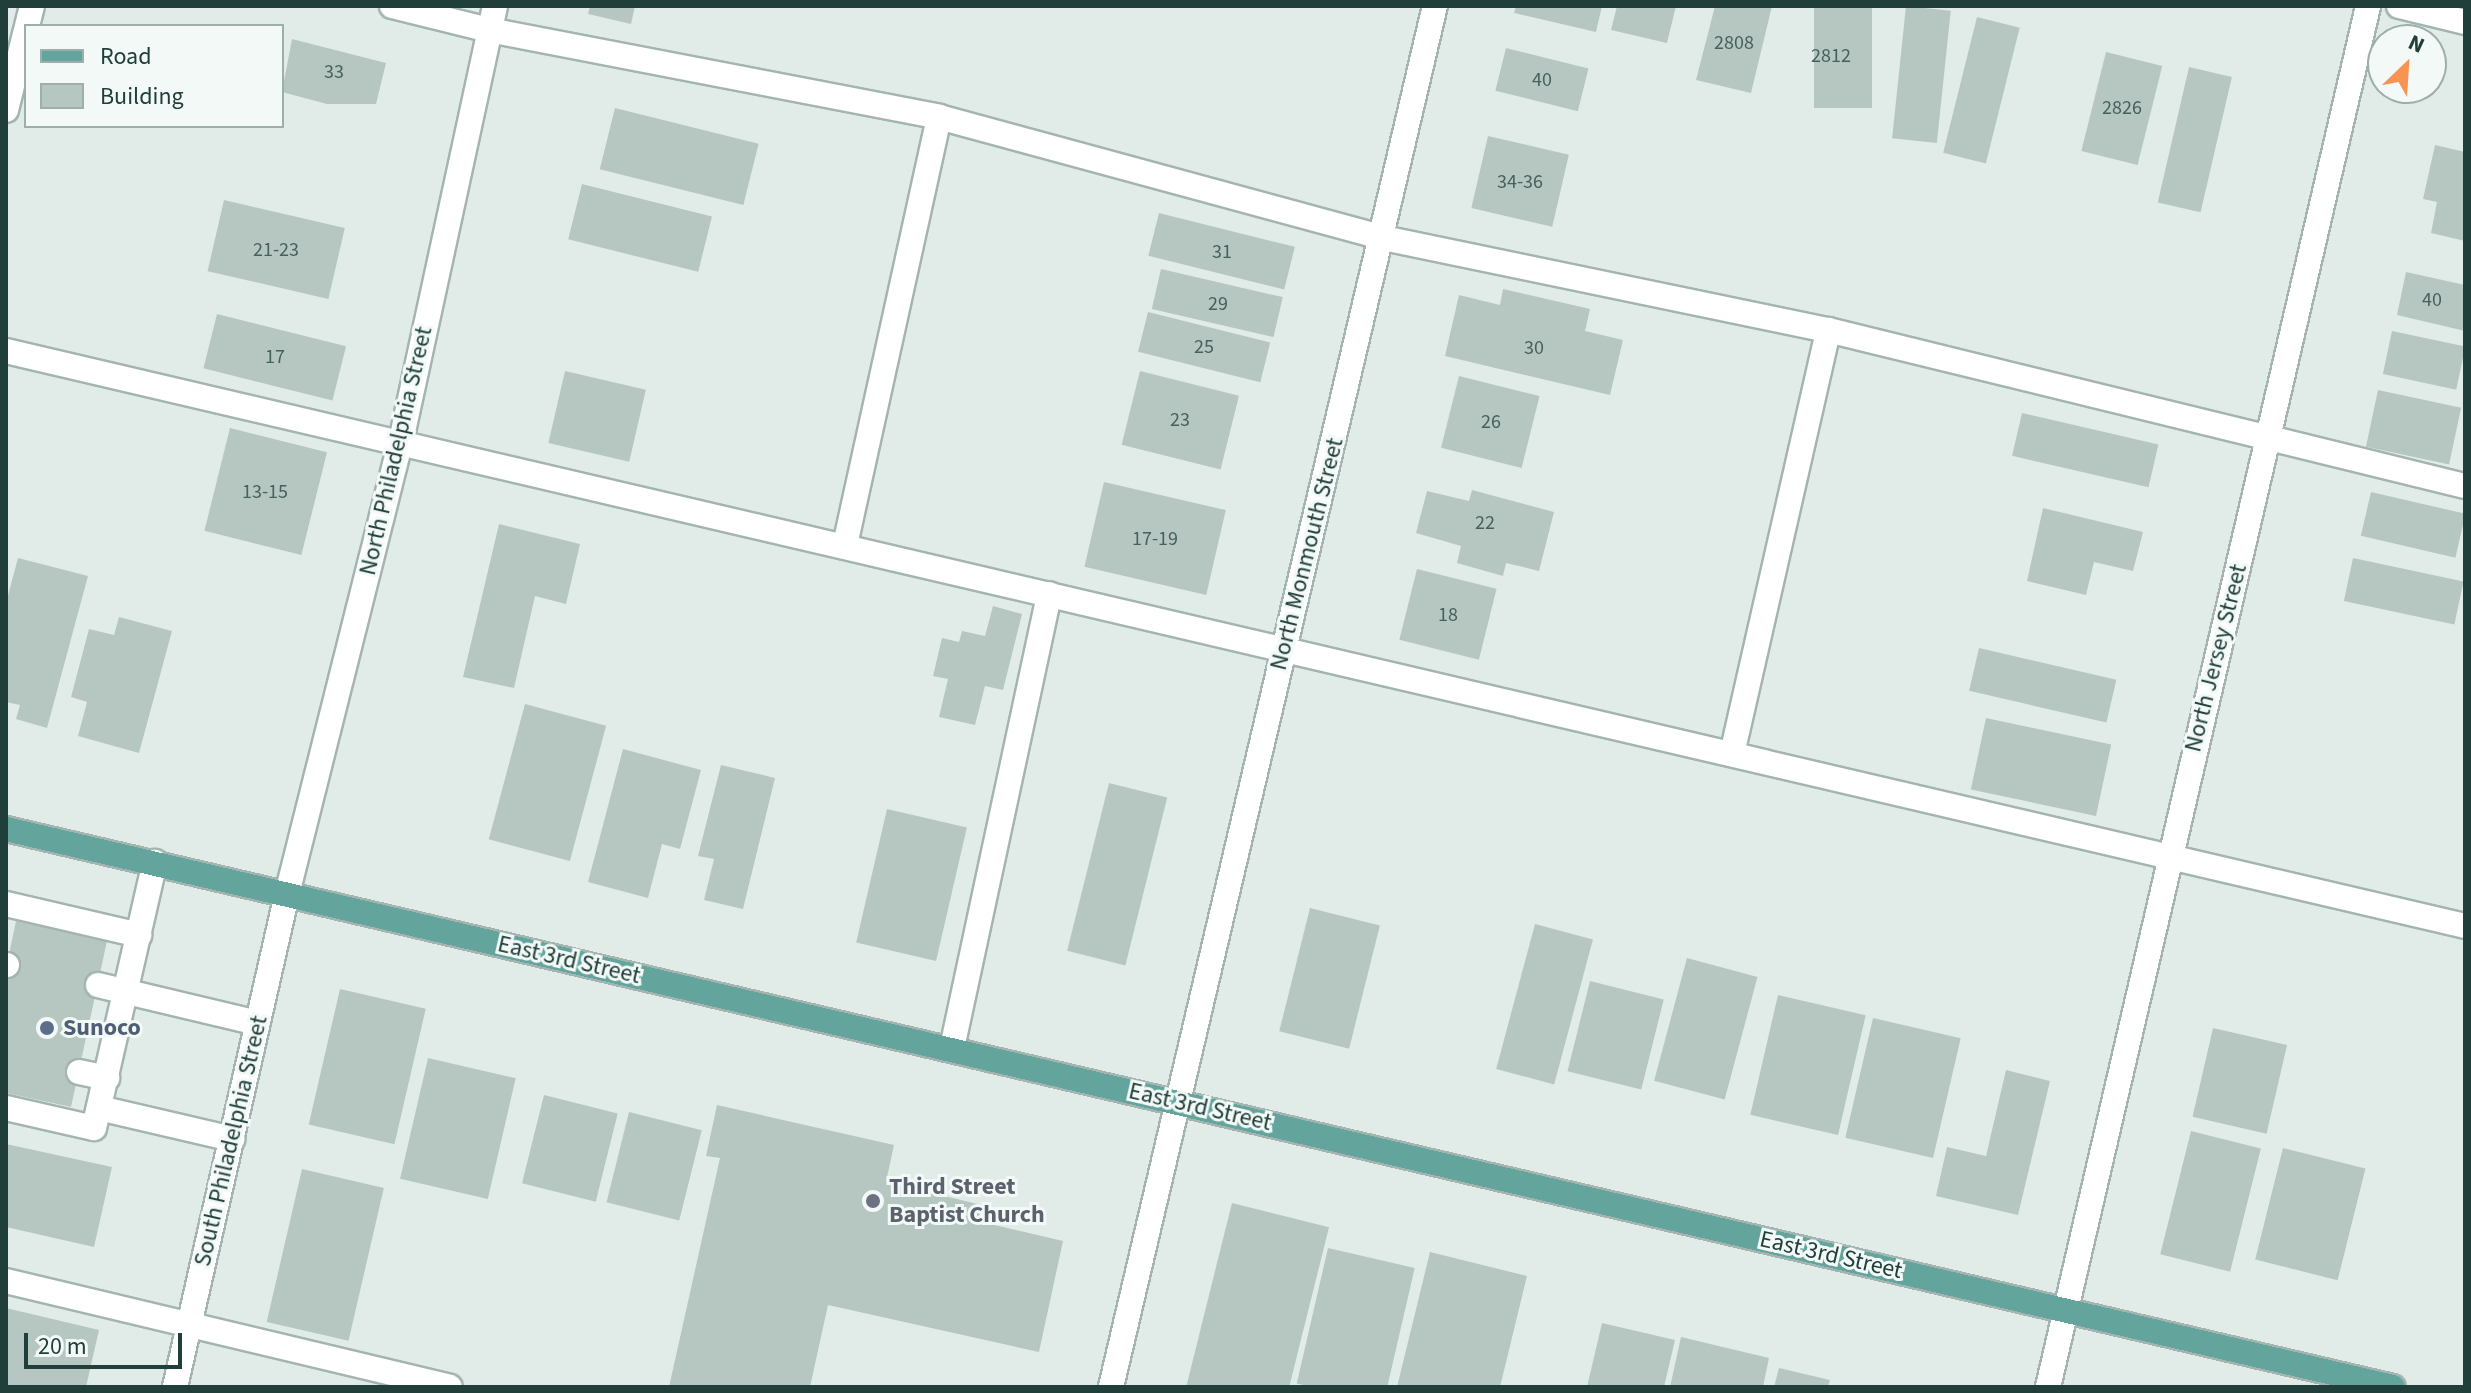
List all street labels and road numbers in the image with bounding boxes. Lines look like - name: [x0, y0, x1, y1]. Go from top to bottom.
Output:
- street label: North Philadelphia Street: [353, 324, 439, 578]
- street label: North Monmouth Street: [1264, 435, 1350, 673]
- street label: North Jersey Street: [2179, 561, 2253, 755]
- street label: East 3rd Street: [495, 930, 643, 990]
- street label: South Philadelphia Street: [188, 1013, 274, 1269]
- street label: East 3rd Street: [1126, 1077, 1274, 1137]
- street label: East 3rd Street: [1757, 1225, 1905, 1285]

